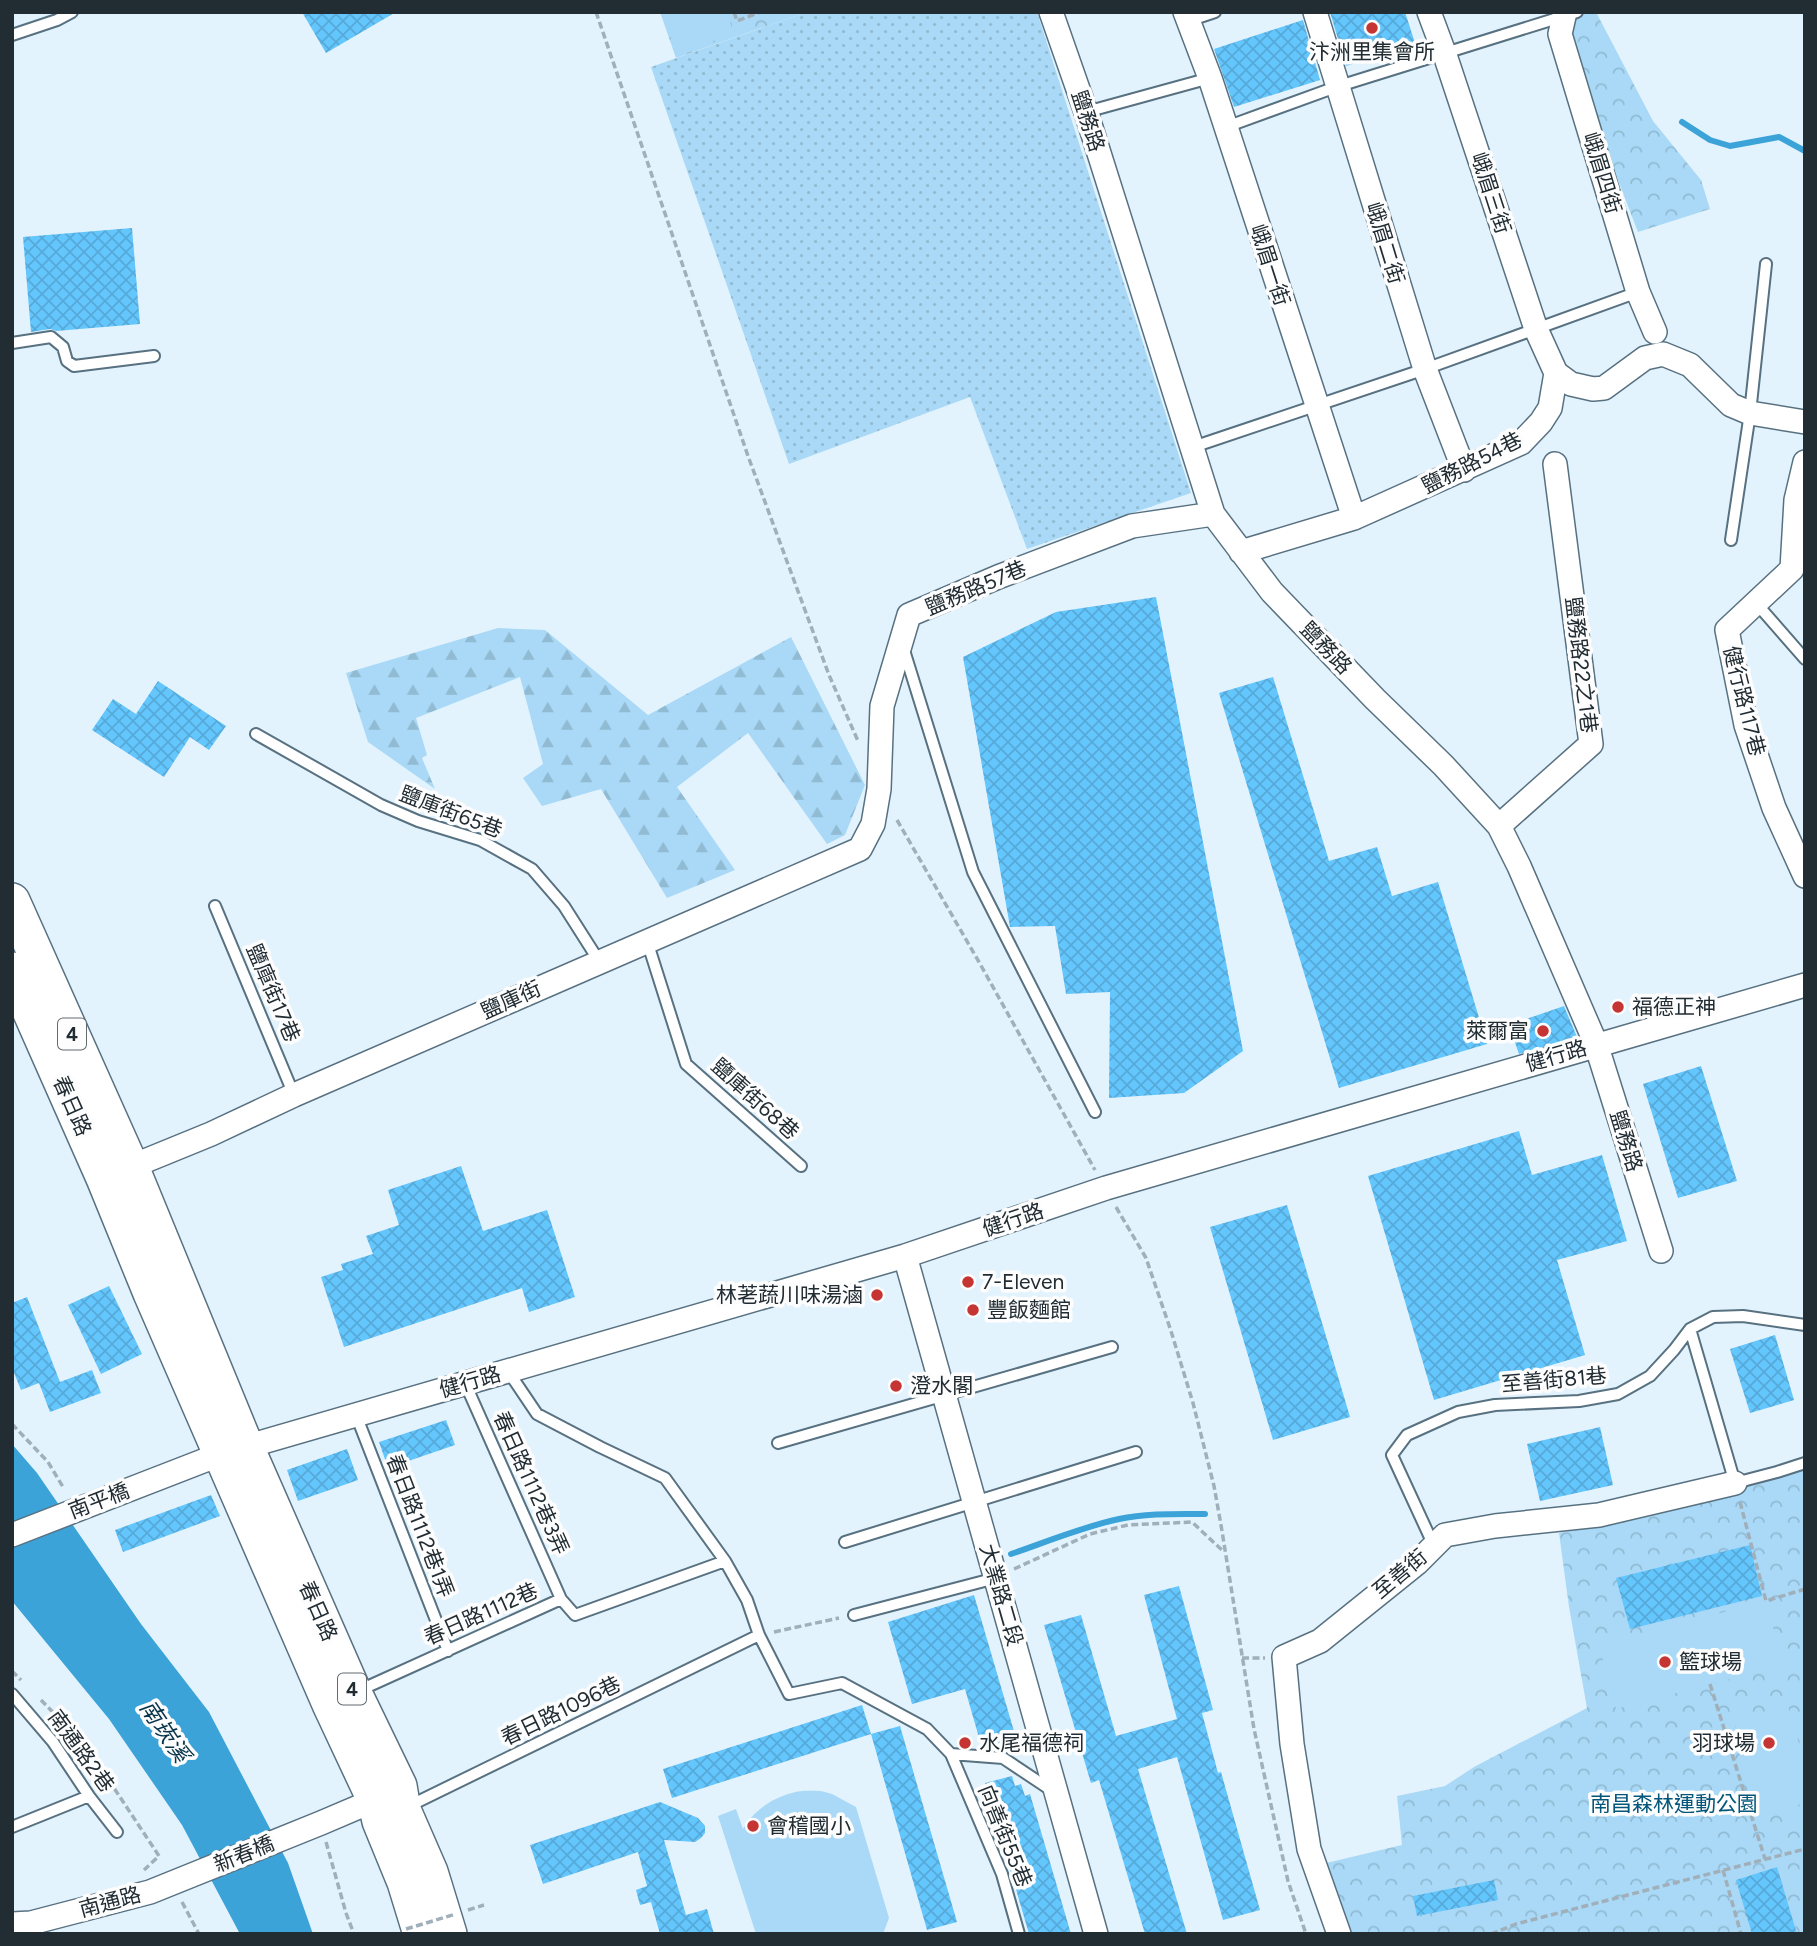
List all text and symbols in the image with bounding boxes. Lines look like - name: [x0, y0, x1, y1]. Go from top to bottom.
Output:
- marker: 汴洲里集會所: [1364, 20, 1380, 36]
- place label: 汴洲里集會所: [1309, 39, 1435, 64]
- street label: 鹽務路: [1067, 87, 1110, 155]
- street label: 峨眉四街: [1578, 129, 1627, 217]
- street label: 峨眉三街: [1467, 149, 1516, 237]
- street label: 峨眉二街: [1361, 199, 1410, 287]
- street label: 峨眉一街: [1246, 221, 1295, 309]
- street label: 鹽務路54巷: [1417, 427, 1526, 498]
- street label: 鹽務路57巷: [922, 555, 1030, 620]
- street label: 鹽務路22之1巷: [1561, 595, 1602, 735]
- street label: 鹽務路: [1295, 616, 1357, 679]
- street label: 健行路117巷: [1719, 643, 1770, 759]
- street label: 鹽庫街65巷: [396, 781, 506, 843]
- street label: 鹽庫街17巷: [242, 940, 305, 1046]
- street label: 鹽庫街: [477, 975, 545, 1024]
- place label: 福德正神: [1632, 994, 1716, 1019]
- marker: 福德正神: [1610, 999, 1626, 1015]
- road number: 4: [58, 1018, 86, 1050]
- place label: 萊爾富: [1466, 1018, 1529, 1043]
- marker: 萊爾富: [1535, 1023, 1551, 1039]
- street label: 健行路: [1522, 1035, 1590, 1076]
- street label: 鹽庫街68巷: [707, 1053, 804, 1144]
- street label: 春日路: [48, 1072, 97, 1140]
- street label: 鹽務路: [1605, 1107, 1648, 1175]
- street label: 健行路: [979, 1197, 1047, 1242]
- place label: 7-Eleven: [982, 1269, 1064, 1294]
- marker: 7-Eleven: [960, 1274, 976, 1290]
- place label: 林荖蔬川味湯滷: [716, 1282, 863, 1307]
- marker: 林荖蔬川味湯滷: [869, 1287, 885, 1303]
- place label: 豐飯麵館: [987, 1297, 1071, 1322]
- marker: 豐飯麵館: [965, 1302, 981, 1318]
- street label: 健行路: [436, 1361, 504, 1402]
- street label: 至善街81巷: [1500, 1362, 1608, 1397]
- place label: 澄水閣: [910, 1373, 973, 1398]
- marker: 澄水閣: [888, 1378, 904, 1394]
- street label: 春日路1112巷3弄: [489, 1407, 574, 1558]
- street label: 春日路1112巷1弄: [382, 1451, 459, 1601]
- street label: 南平橋: [65, 1478, 133, 1523]
- street label: 大業路二段: [975, 1541, 1028, 1649]
- street label: 至善街: [1368, 1544, 1432, 1603]
- street label: 春日路: [294, 1577, 343, 1645]
- street label: 春日路1112巷: [420, 1577, 542, 1650]
- place label: 籃球場: [1679, 1649, 1742, 1674]
- marker: 籃球場: [1657, 1654, 1673, 1670]
- street label: 春日路1096巷: [497, 1671, 625, 1750]
- road number: 4: [338, 1674, 366, 1704]
- water label: 南崁溪: [134, 1695, 198, 1770]
- street label: 南通路2巷: [43, 1705, 120, 1797]
- place label: 水尾福德祠: [979, 1730, 1084, 1755]
- place label: 羽球場: [1692, 1730, 1755, 1755]
- marker: 水尾福德祠: [957, 1735, 973, 1751]
- marker: 羽球場: [1761, 1735, 1777, 1751]
- street label: 向善街55巷: [974, 1781, 1037, 1891]
- park label: 南昌森林運動公園: [1590, 1791, 1758, 1816]
- place label: 會稽國小: [767, 1813, 851, 1838]
- marker: 會稽國小: [745, 1818, 761, 1834]
- street label: 新春橋: [210, 1830, 278, 1877]
- street label: 南通路: [76, 1881, 144, 1922]

